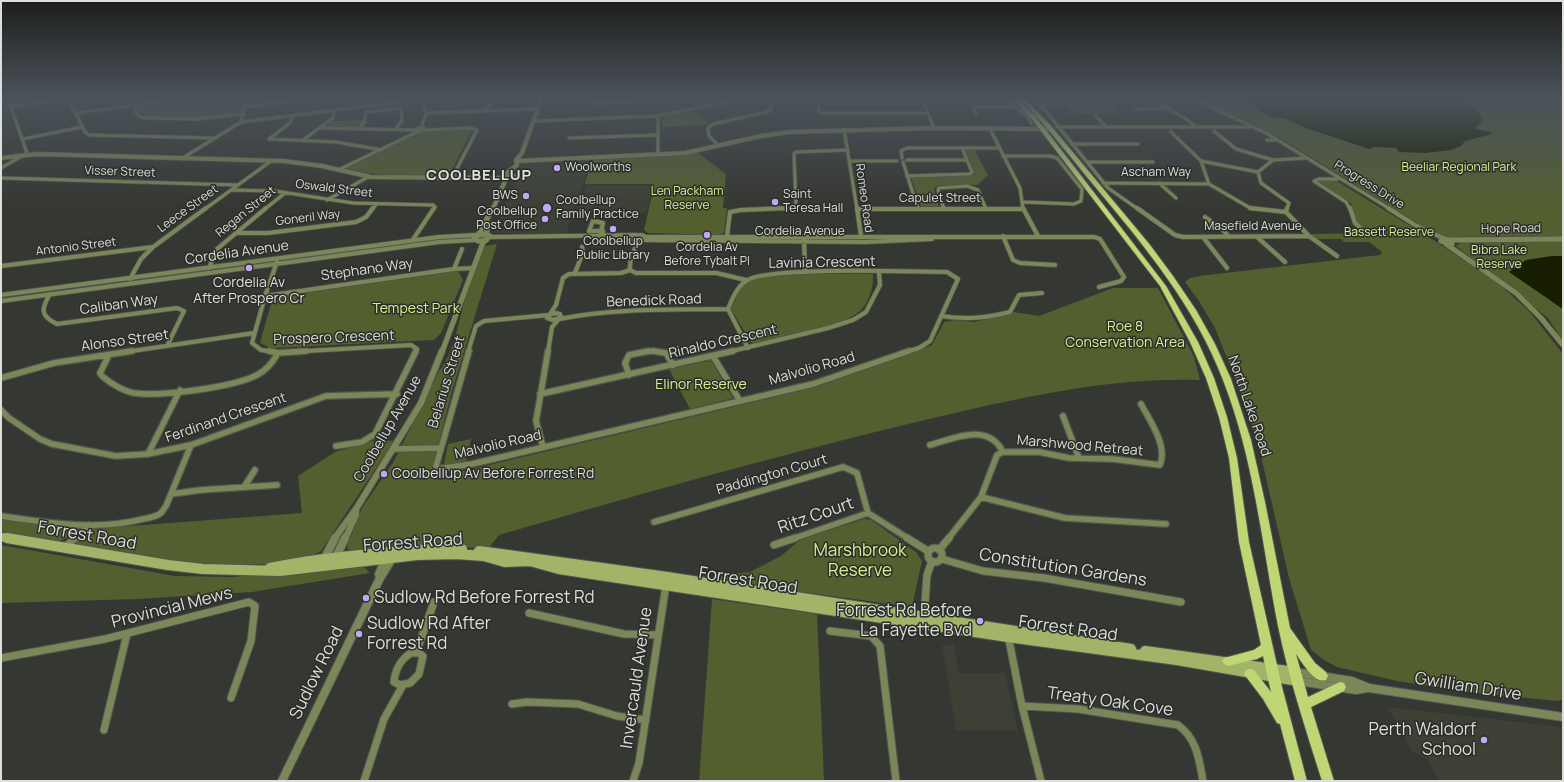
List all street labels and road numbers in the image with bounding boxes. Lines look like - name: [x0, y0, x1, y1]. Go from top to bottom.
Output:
- street label: Progress Drive: [1331, 158, 1407, 212]
- street label: Romeo Road: [852, 162, 876, 234]
- street label: Visser Street: [84, 164, 156, 180]
- street label: Ascham Way: [1121, 166, 1191, 180]
- street label: Oswald Street: [295, 177, 373, 201]
- street label: Leece Street: [155, 182, 221, 236]
- street label: Regan Street: [213, 183, 279, 241]
- street label: Capulet Street: [899, 192, 981, 206]
- street label: Goneril Way: [275, 207, 341, 229]
- street label: Masefield Avenue: [1204, 220, 1302, 234]
- street label: Hope Road: [1481, 221, 1541, 237]
- street label: Cordelia Avenue: [755, 225, 845, 239]
- street label: Antonio Street: [35, 235, 117, 259]
- street label: Cordelia Avenue: [184, 237, 290, 269]
- street label: Lavinia Crescent: [768, 254, 876, 272]
- street label: Stephano Way: [320, 255, 414, 285]
- street label: Caliban Way: [79, 291, 159, 319]
- street label: Benedick Road: [606, 291, 702, 311]
- street label: Rinaldo Crescent: [667, 321, 779, 363]
- street label: Alonso Street: [80, 327, 170, 355]
- street label: Prospero Crescent: [273, 327, 395, 349]
- street label: Belarius Street: [425, 334, 469, 430]
- street label: Malvolio Road: [767, 349, 857, 389]
- street label: North Lake Road: [1224, 353, 1274, 459]
- street label: Coolbellup Avenue: [351, 373, 425, 485]
- street label: Ferdinand Crescent: [163, 389, 289, 447]
- street label: Malvolio Road: [453, 427, 543, 463]
- street label: Marshwood Retreat: [1016, 432, 1144, 460]
- street label: Paddington Court: [715, 451, 829, 499]
- street label: Ritz Court: [775, 493, 857, 539]
- street label: Forrest Road: [36, 517, 138, 555]
- street label: Forrest Road: [363, 529, 463, 557]
- street label: Constitution Gardens: [978, 545, 1148, 591]
- street label: Forrest Road: [697, 563, 799, 599]
- street label: Provincial Mews: [109, 583, 235, 633]
- street label: Invercauld Avenue: [617, 606, 657, 750]
- street label: Forrest Road: [1017, 612, 1119, 646]
- street label: Sudlow Road: [286, 623, 348, 723]
- street label: Gwilliam Drive: [1413, 668, 1523, 706]
- street label: Treaty Oak Cove: [1046, 683, 1174, 721]

